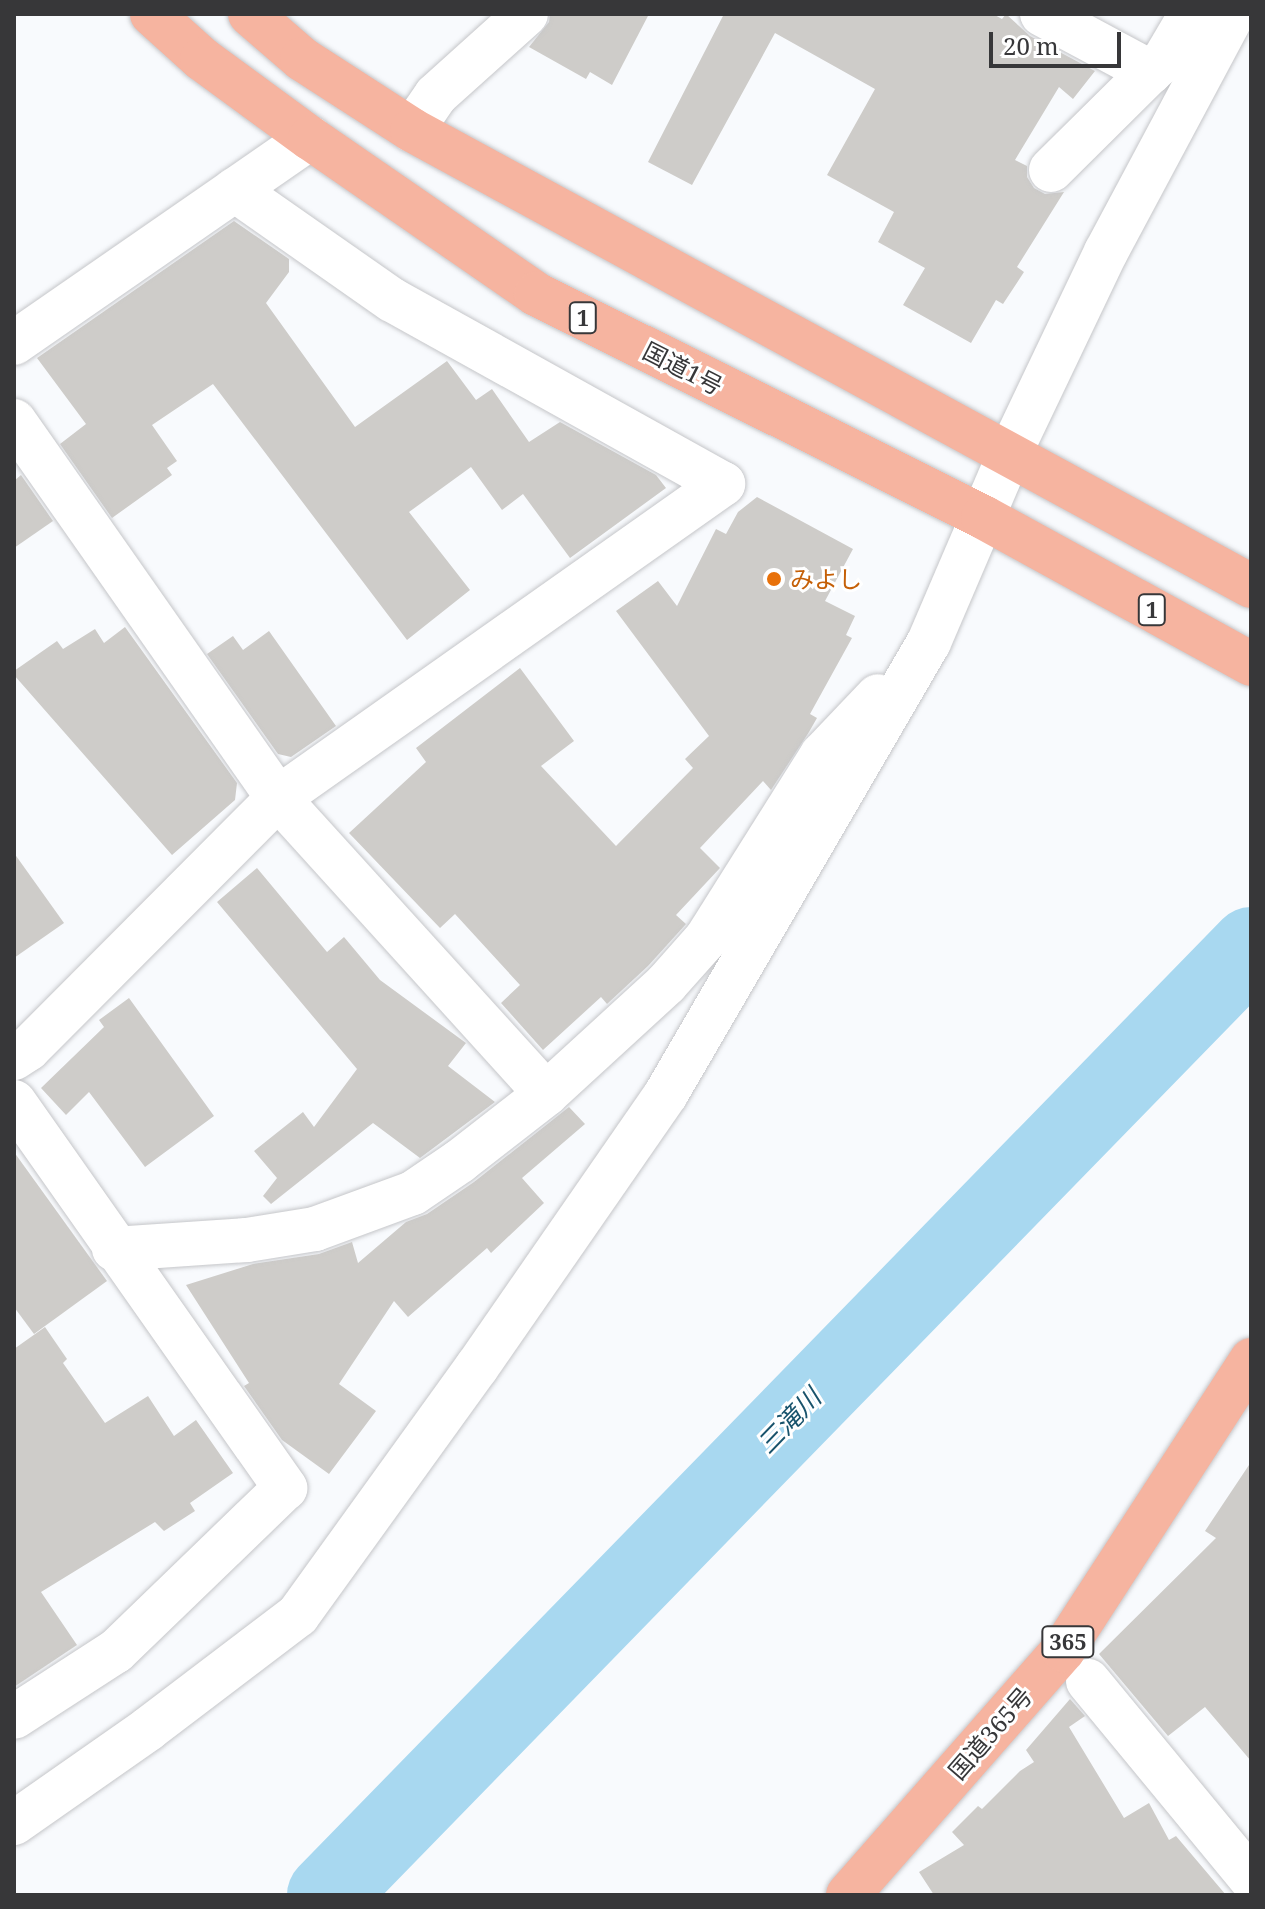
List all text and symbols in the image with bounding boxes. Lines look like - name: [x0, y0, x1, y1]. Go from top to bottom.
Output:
- scale bar: [993, 16, 1125, 66]
- text: 20 m: [1003, 29, 1059, 62]
- road number: 1: [567, 300, 599, 336]
- street label: 国道1号: [638, 336, 728, 400]
- place label: みよし: [790, 565, 862, 593]
- marker: みよし: [765, 570, 783, 588]
- road number: 1: [1136, 592, 1168, 628]
- water label: 三滝川: [751, 1382, 827, 1460]
- road number: 365: [1040, 1624, 1096, 1660]
- street label: 国道365号: [942, 1681, 1038, 1785]

